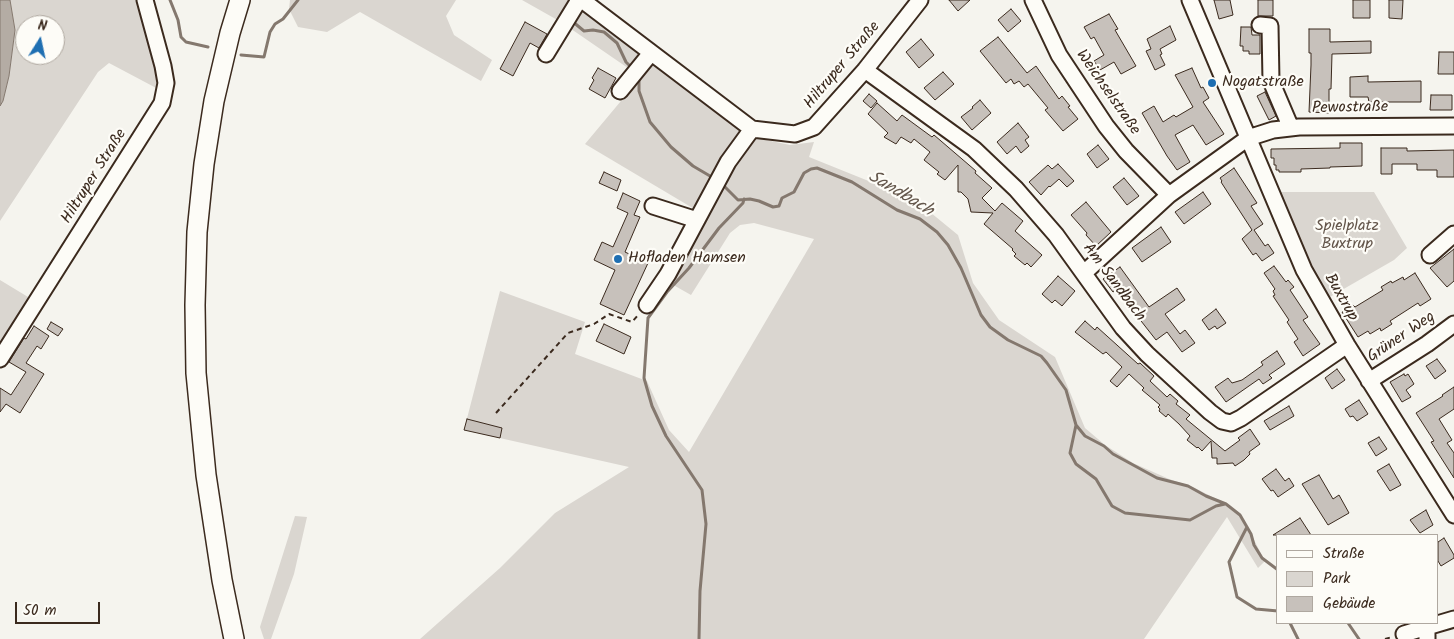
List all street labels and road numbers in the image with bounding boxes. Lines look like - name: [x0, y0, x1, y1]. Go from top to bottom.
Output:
- street label: Hiltruper Straße: [801, 18, 885, 114]
- street label: Weichselstraße: [1071, 47, 1143, 139]
- street label: Pewostraße: [1312, 99, 1388, 119]
- street label: Hiltruper Straße: [58, 126, 132, 228]
- street label: Am Sandbach: [1077, 240, 1149, 326]
- street label: Buxtrup: [1319, 271, 1361, 325]
- street label: Grüner Weg: [1365, 308, 1439, 368]

